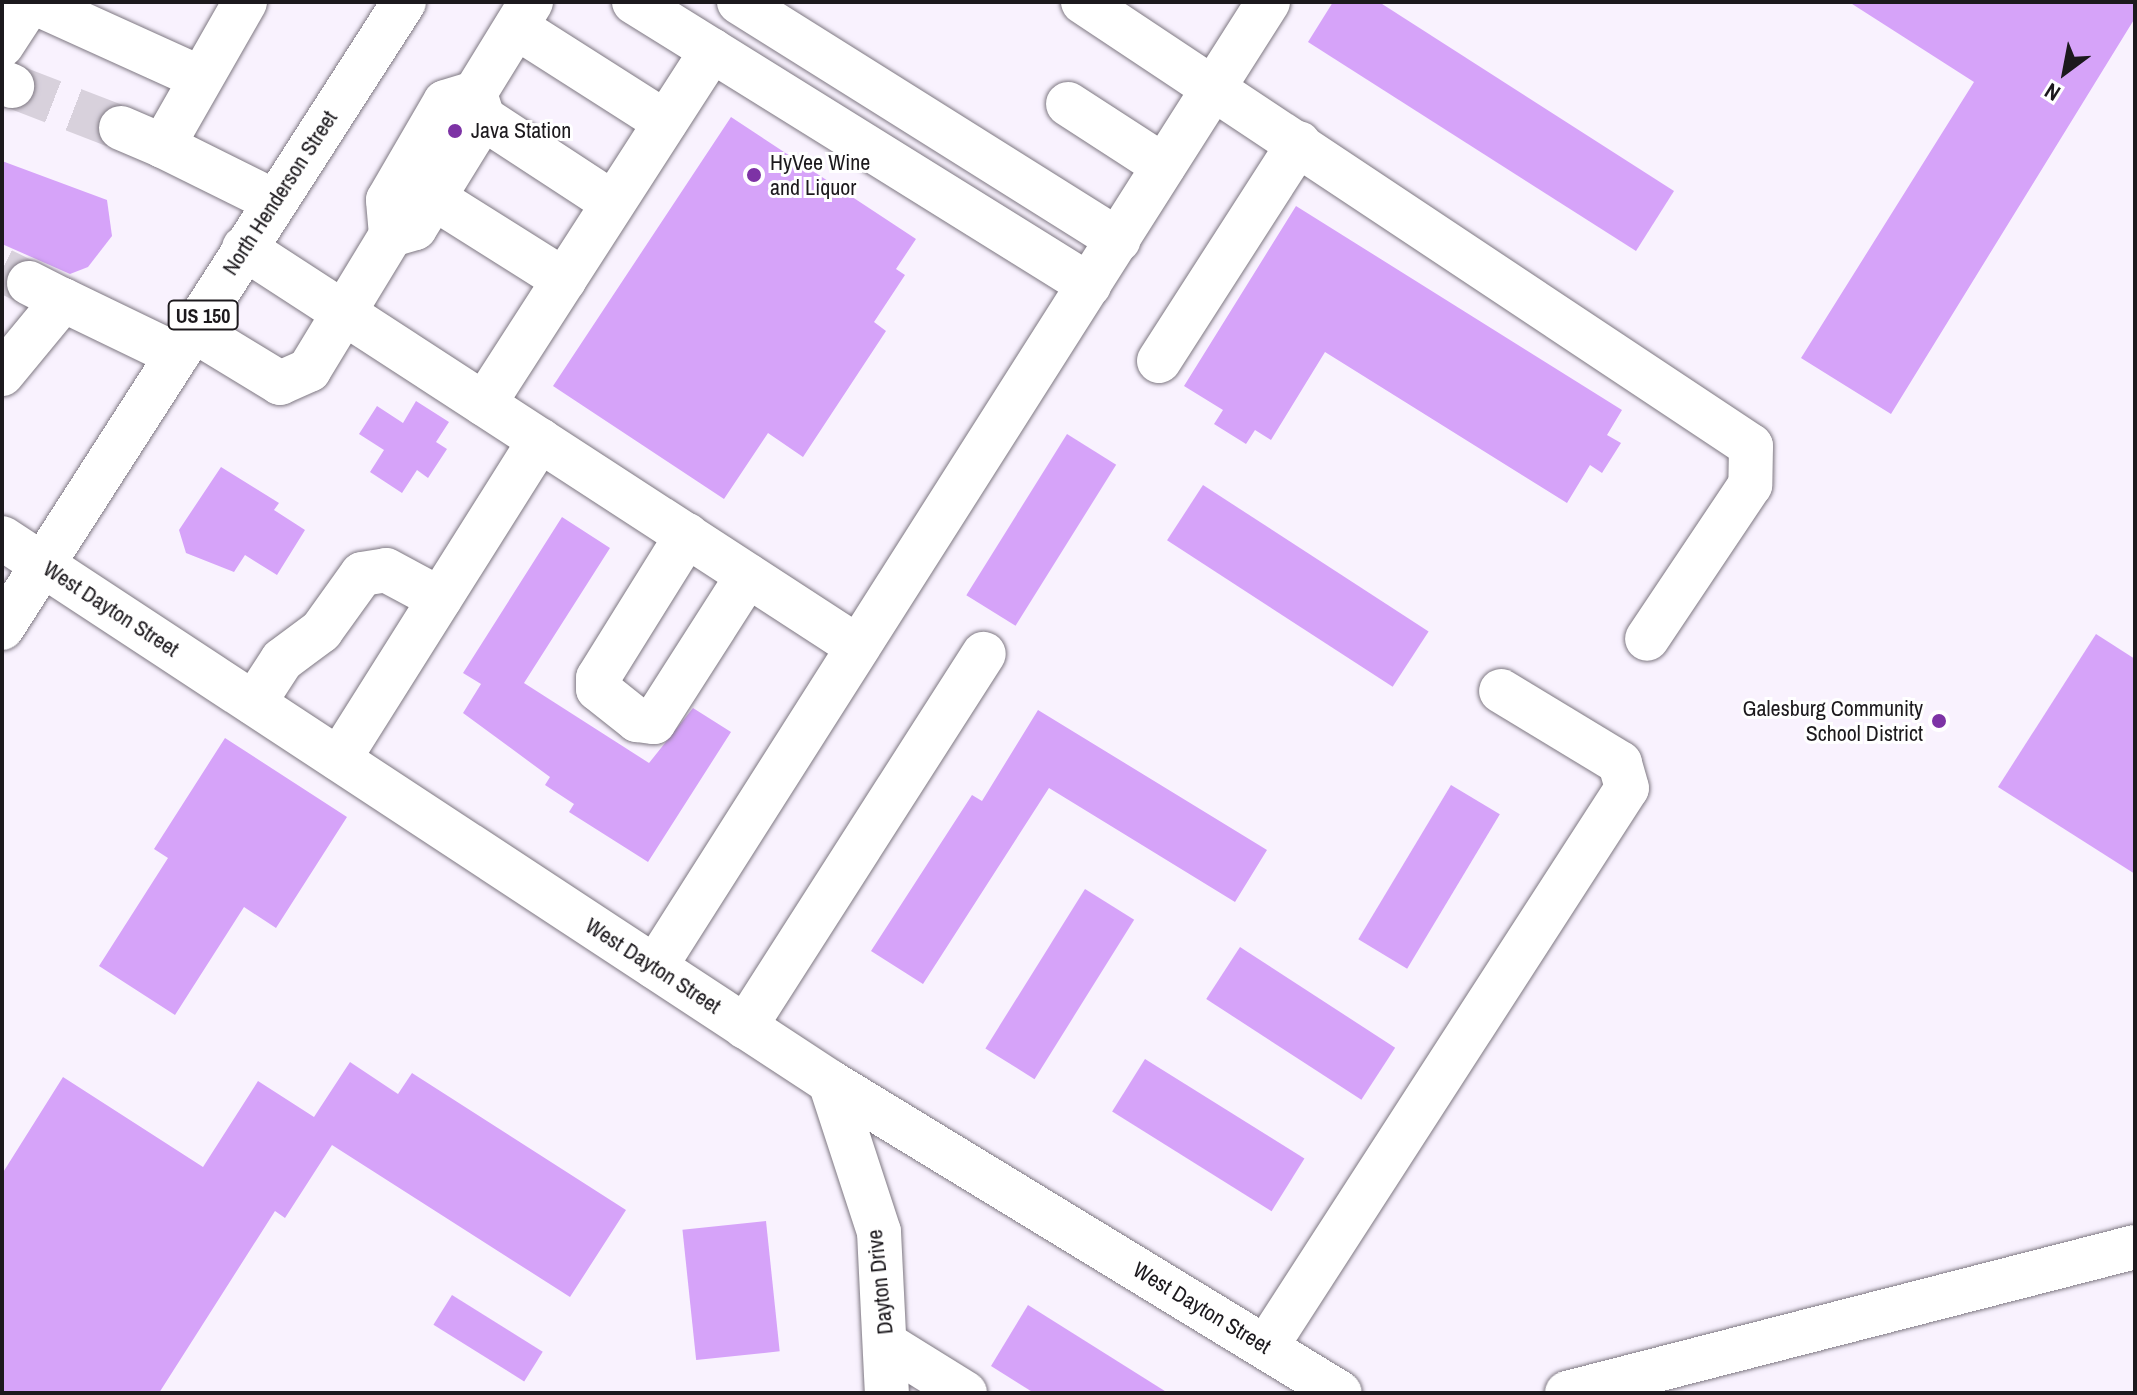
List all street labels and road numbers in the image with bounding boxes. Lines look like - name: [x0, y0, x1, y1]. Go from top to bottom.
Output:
- street label: North Henderson Street: [217, 106, 343, 280]
- road number: US 150: [167, 299, 239, 331]
- street label: West Dayton Street: [38, 555, 184, 663]
- street label: West Dayton Street: [580, 912, 726, 1020]
- street label: Dayton Drive: [861, 1228, 899, 1336]
- street label: West Dayton Street: [1128, 1256, 1276, 1360]

